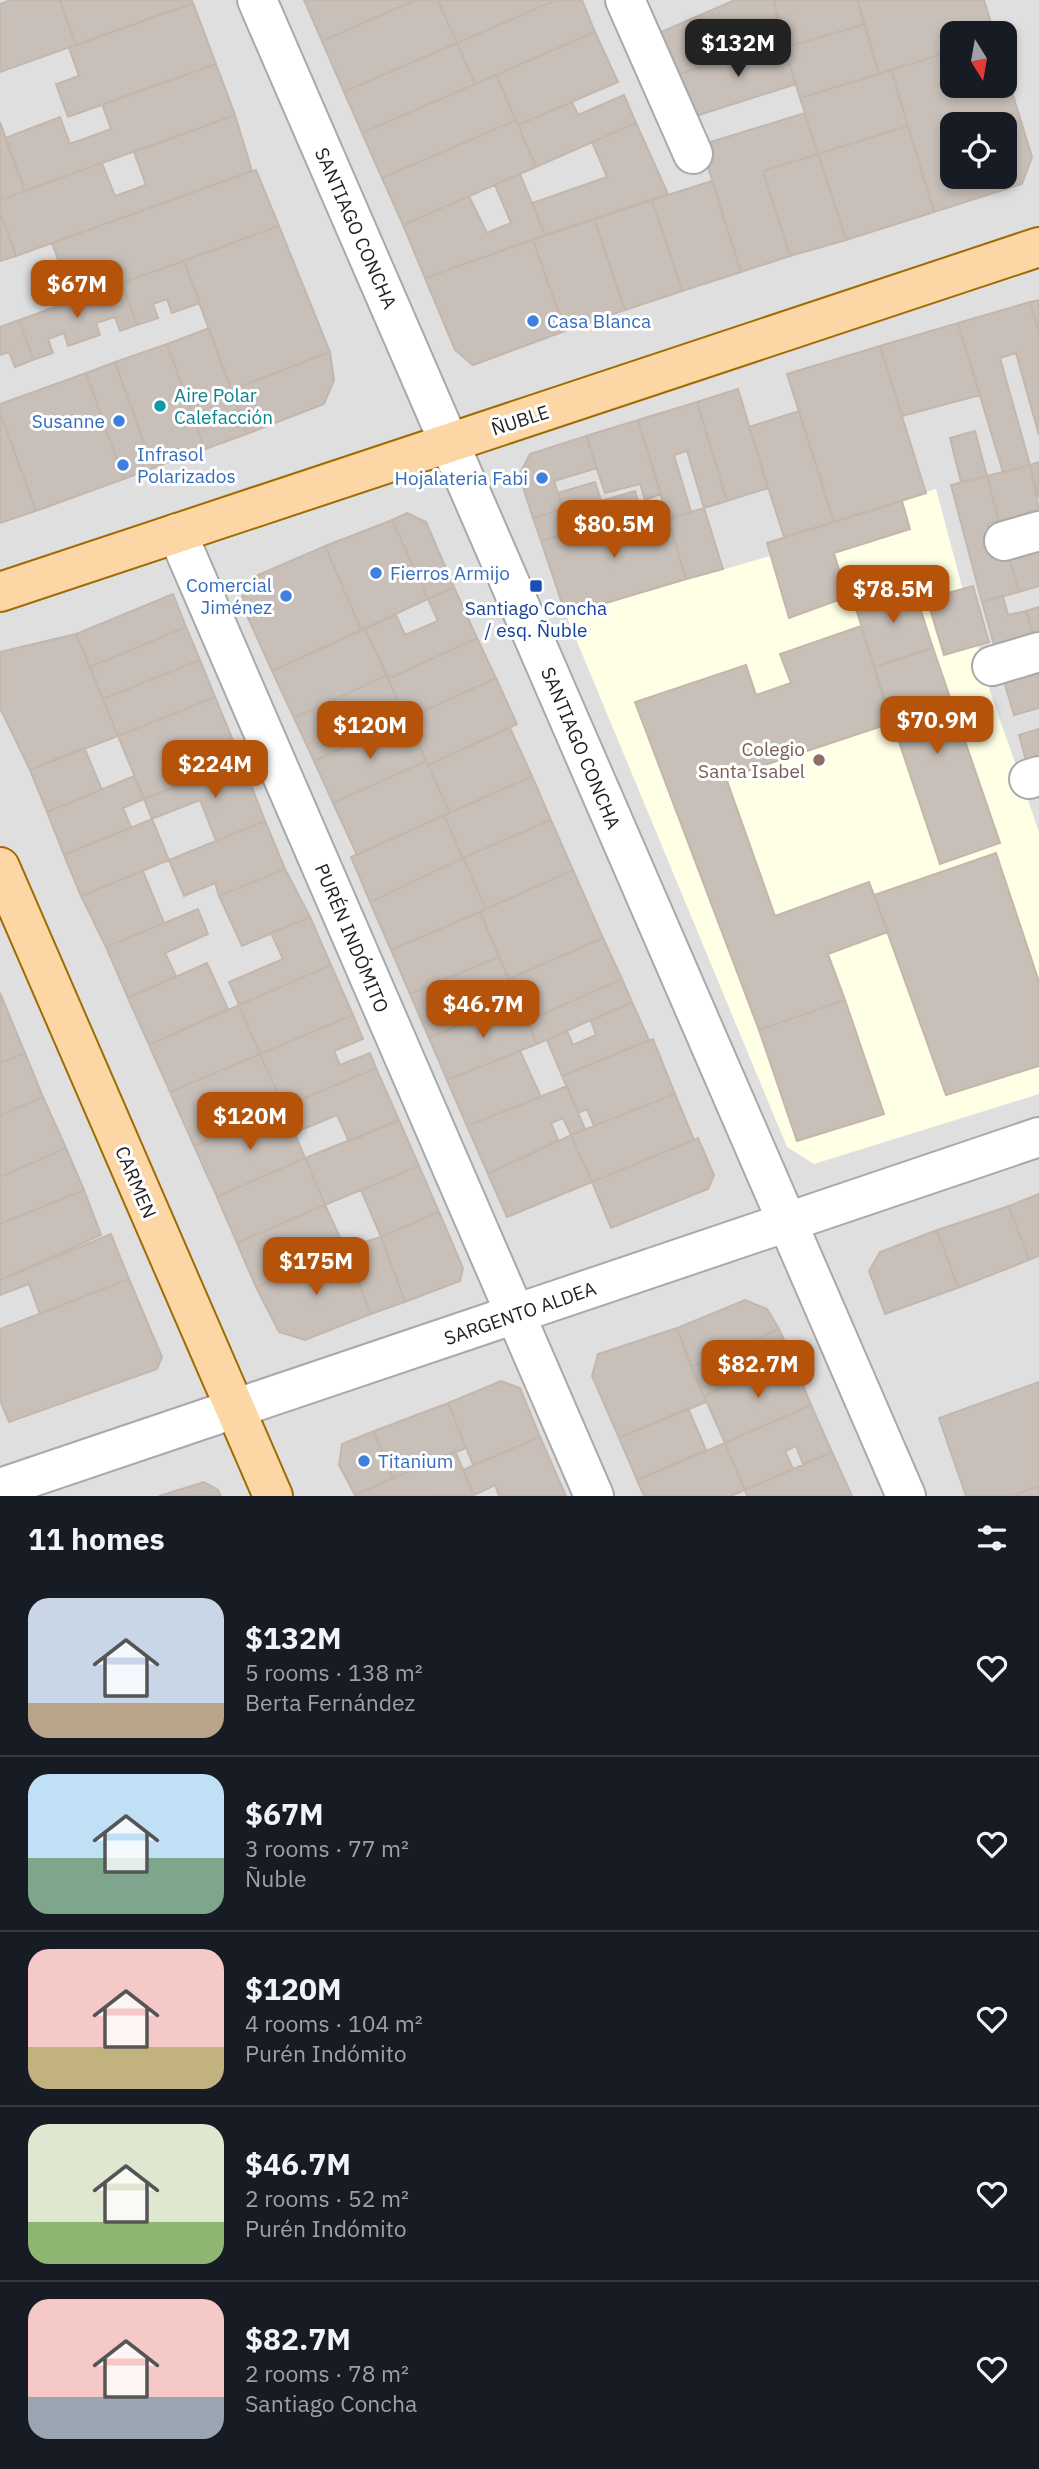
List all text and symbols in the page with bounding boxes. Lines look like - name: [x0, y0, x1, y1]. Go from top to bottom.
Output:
- pin: $132M: [689, 20, 787, 79]
- north arrow: [940, 21, 1017, 98]
- map controls: [940, 21, 1017, 189]
- text: $132M: [701, 27, 775, 57]
- button: locate: [940, 112, 1017, 189]
- street label: SANTIAGO CONCHA: [310, 144, 402, 312]
- pin: $67M: [36, 260, 118, 320]
- text: $67M: [47, 268, 107, 298]
- place label: Casa Blanca: [547, 309, 651, 333]
- marker: Casa Blanca: [525, 313, 541, 329]
- place label: Aire Polar Calefacción: [174, 383, 273, 429]
- marker: Aire Polar Calefacción: [152, 398, 168, 414]
- street label: ÑUBLE: [488, 399, 552, 441]
- place label: Susanne: [32, 409, 105, 433]
- marker: Susanne: [111, 413, 127, 429]
- place label: Infrasol Polarizados: [137, 442, 236, 488]
- marker: Infrasol Polarizados: [115, 457, 131, 473]
- place label: Hojalateria Fabi: [395, 466, 528, 490]
- marker: Hojalateria Fabi: [534, 470, 550, 486]
- pin: $80.5M: [557, 500, 671, 560]
- text: $80.5M: [573, 508, 655, 538]
- place label: Fierros Armijo: [390, 561, 510, 585]
- marker: Fierros Armijo: [368, 565, 384, 581]
- pin: $78.5M: [836, 566, 950, 625]
- place label: Comercial Jiménez: [186, 573, 272, 619]
- text: $78.5M: [852, 573, 934, 603]
- marker: Santiago Concha / esq. Ñuble: [528, 578, 544, 594]
- marker: Comercial Jiménez: [278, 588, 294, 604]
- place label: Santiago Concha / esq. Ñuble: [465, 596, 607, 642]
- street label: SANTIAGO CONCHA: [536, 663, 626, 833]
- pin: $70.9M: [880, 696, 994, 756]
- pin: $120M: [321, 702, 419, 761]
- text: $70.9M: [896, 704, 978, 734]
- text: $120M: [333, 709, 407, 739]
- place label: Colegio Santa Isabel: [698, 737, 805, 783]
- pin: $224M: [166, 740, 264, 800]
- text: $224M: [178, 748, 252, 778]
- marker: Colegio Santa Isabel: [811, 752, 827, 768]
- street label: PURÉN INDÓMITO: [310, 860, 394, 1016]
- pin: $46.7M: [426, 981, 540, 1040]
- text: $46.7M: [442, 988, 524, 1018]
- pin: $120M: [201, 1092, 299, 1152]
- text: $120M: [213, 1100, 287, 1130]
- street label: CARMEN: [110, 1142, 162, 1222]
- pin: $175M: [267, 1238, 365, 1297]
- text: $175M: [279, 1245, 353, 1275]
- street label: SARGENTO ALDEA: [441, 1276, 599, 1350]
- pin: $82.7M: [701, 1340, 815, 1400]
- text: $82.7M: [717, 1348, 799, 1378]
- place label: Titanium: [378, 1449, 453, 1473]
- marker: Titanium: [356, 1453, 372, 1469]
- text: 11 homes: [28, 1519, 165, 1558]
- icon: filters: [973, 1519, 1011, 1557]
- text: $132M: [245, 1618, 342, 1657]
- icon: home: [84, 1626, 168, 1710]
- icon: heart: [973, 1649, 1011, 1687]
- text: 5 rooms · 138 m²: [245, 1657, 423, 1687]
- text: Berta Fernández: [245, 1687, 415, 1717]
- text: $67M: [245, 1794, 324, 1833]
- icon: home: [84, 1802, 168, 1886]
- icon: heart: [973, 1825, 1011, 1863]
- text: 3 rooms · 77 m²: [245, 1833, 409, 1863]
- text: Ñuble: [245, 1863, 307, 1893]
- text: $120M: [245, 1969, 342, 2008]
- icon: home: [84, 1977, 168, 2061]
- icon: heart: [973, 2000, 1011, 2038]
- text: 4 rooms · 104 m²: [245, 2008, 423, 2038]
- text: Purén Indómito: [245, 2038, 407, 2068]
- text: $46.7M: [245, 2144, 351, 2183]
- icon: home: [84, 2152, 168, 2236]
- icon: heart: [973, 2175, 1011, 2213]
- text: 2 rooms · 52 m²: [245, 2183, 409, 2213]
- text: Purén Indómito: [245, 2213, 407, 2243]
- text: $82.7M: [245, 2319, 351, 2358]
- icon: home: [84, 2327, 168, 2411]
- icon: heart: [973, 2350, 1011, 2388]
- text: 2 rooms · 78 m²: [245, 2358, 409, 2388]
- text: Santiago Concha: [245, 2388, 417, 2418]

